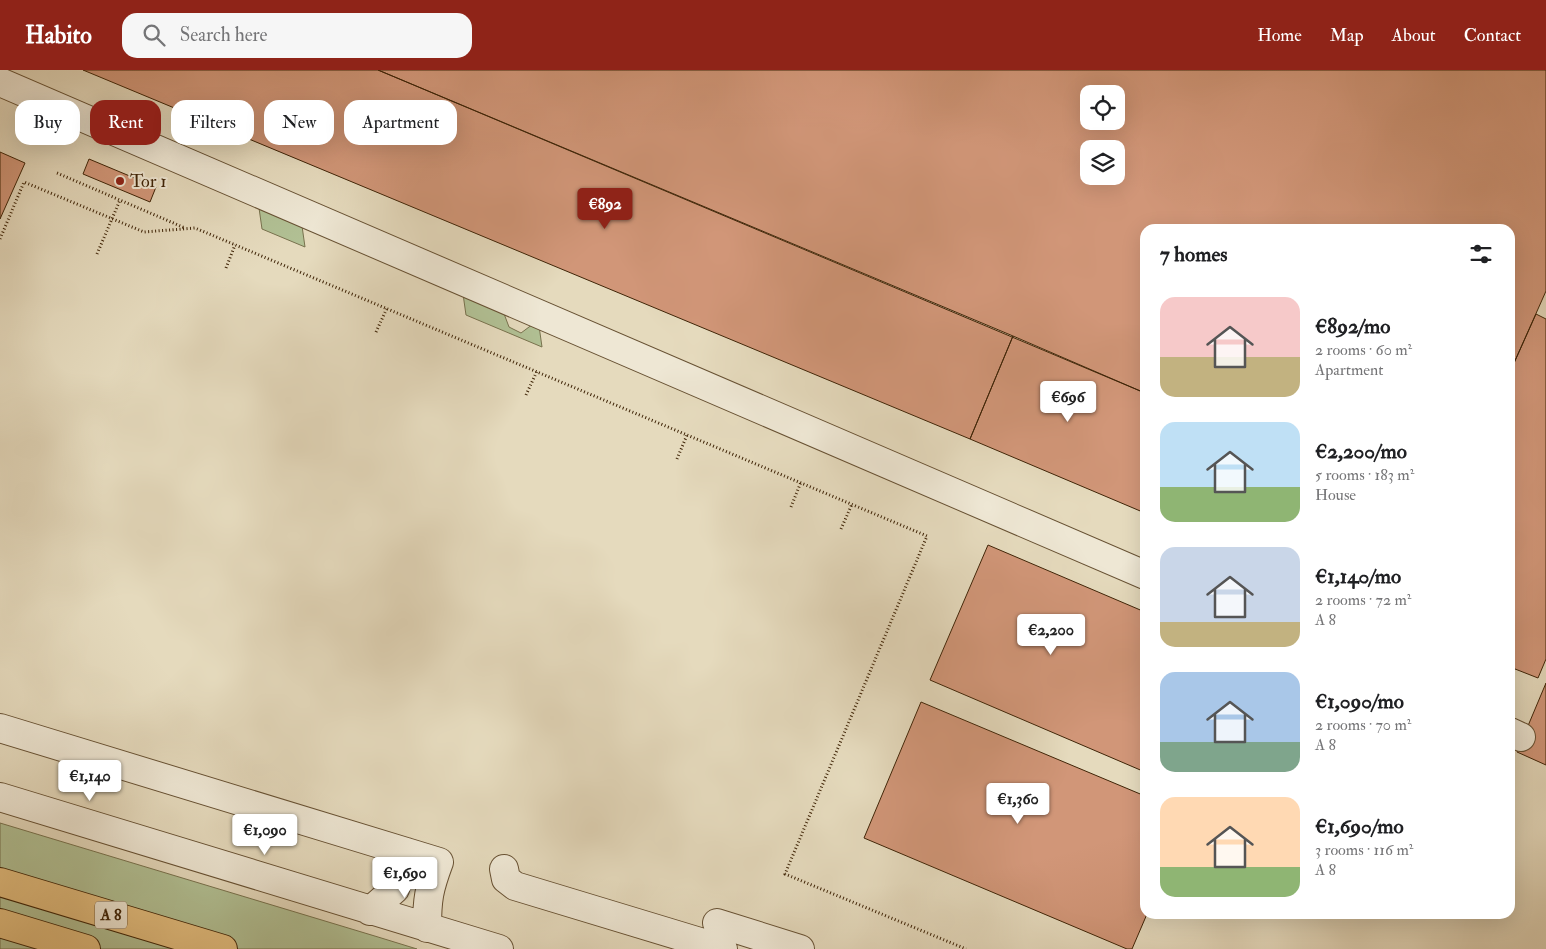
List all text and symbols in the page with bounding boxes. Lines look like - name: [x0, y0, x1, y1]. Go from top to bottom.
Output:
- search box: [122, 13, 472, 58]
- text: Habito: [25, 20, 92, 51]
- icon: search: [140, 21, 168, 49]
- text: Search here: [180, 23, 268, 47]
- text: Home: [1257, 24, 1302, 47]
- text: Map: [1330, 24, 1364, 47]
- text: About: [1392, 24, 1436, 47]
- text: Contact: [1464, 24, 1521, 47]
- map controls: [1080, 85, 1125, 185]
- button: locate: [1080, 85, 1125, 130]
- chip: Buy: [15, 100, 80, 145]
- chip: Rent: [90, 100, 161, 145]
- chip: Filters: [171, 100, 254, 145]
- chip: New: [264, 100, 334, 145]
- chip: Apartment: [344, 100, 457, 145]
- button: layers: [1080, 140, 1125, 185]
- place label: Tor 1: [130, 170, 167, 193]
- marker: Tor 1: [114, 175, 126, 187]
- pin: €892: [575, 188, 635, 230]
- text: €892: [588, 194, 622, 214]
- icon: filters: [1467, 240, 1495, 268]
- text: 7 homes: [1160, 241, 1227, 268]
- text: €892/mo: [1315, 313, 1390, 340]
- icon: home: [1200, 317, 1260, 377]
- text: 2 rooms · 60 m²: [1315, 340, 1412, 360]
- text: Apartment: [1315, 360, 1383, 380]
- pin: €696: [1038, 380, 1098, 423]
- text: €696: [1051, 387, 1085, 407]
- text: €2,200/mo: [1315, 438, 1407, 465]
- icon: home: [1200, 442, 1260, 502]
- text: 5 rooms · 183 m²: [1315, 465, 1414, 485]
- text: House: [1315, 485, 1356, 505]
- text: €1,140/mo: [1315, 563, 1401, 590]
- icon: home: [1200, 567, 1260, 627]
- text: 2 rooms · 72 m²: [1315, 590, 1411, 610]
- text: A 8: [1315, 610, 1336, 630]
- pin: €2,200: [1010, 614, 1092, 656]
- text: €2,200: [1028, 620, 1074, 640]
- text: €1,090/mo: [1315, 688, 1404, 715]
- icon: home: [1200, 692, 1260, 752]
- text: 2 rooms · 70 m²: [1315, 715, 1411, 735]
- text: A 8: [1315, 735, 1336, 755]
- pin: €1,140: [49, 760, 131, 802]
- text: €1,140: [69, 766, 111, 786]
- pin: €1,360: [977, 782, 1059, 825]
- text: €1,360: [997, 789, 1039, 809]
- text: €1,690/mo: [1315, 813, 1404, 840]
- pin: €1,090: [224, 814, 306, 856]
- icon: home: [1200, 817, 1260, 877]
- text: €1,090: [243, 820, 287, 840]
- text: 3 rooms · 116 m²: [1315, 840, 1413, 860]
- pin: €1,690: [364, 856, 446, 899]
- text: A 8: [1315, 860, 1336, 880]
- text: €1,690: [383, 863, 427, 883]
- road number: A 8: [95, 902, 127, 928]

